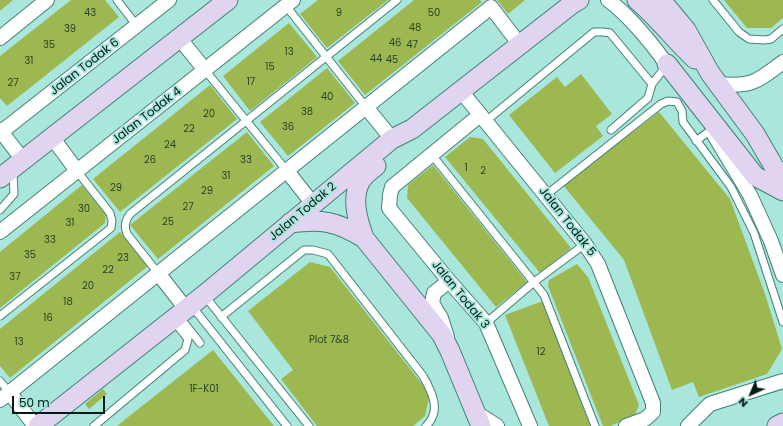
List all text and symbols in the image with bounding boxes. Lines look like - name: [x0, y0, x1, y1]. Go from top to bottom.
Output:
- house number: 43: [84, 7, 96, 19]
- house number: 9: [336, 7, 342, 19]
- house number: 50: [428, 7, 440, 19]
- house number: 48: [409, 22, 421, 34]
- house number: 39: [64, 23, 76, 35]
- street label: Jalan Todak 6: [48, 36, 122, 98]
- house number: 46: [389, 37, 401, 49]
- house number: 35: [43, 39, 55, 51]
- house number: 47: [406, 39, 418, 51]
- house number: 13: [284, 46, 294, 58]
- house number: 44: [370, 53, 382, 65]
- house number: 45: [386, 54, 398, 66]
- house number: 31: [24, 55, 34, 67]
- house number: 15: [265, 61, 275, 73]
- house number: 17: [247, 76, 255, 88]
- house number: 27: [7, 77, 19, 89]
- street label: Jalan Todak 4: [110, 85, 184, 147]
- house number: 40: [321, 91, 333, 103]
- house number: 38: [301, 106, 313, 118]
- house number: 20: [203, 108, 215, 120]
- house number: 36: [282, 121, 294, 133]
- house number: 22: [183, 123, 195, 135]
- house number: 24: [164, 139, 176, 151]
- house number: 26: [144, 154, 156, 166]
- house number: 33: [240, 154, 252, 166]
- house number: 1: [464, 162, 468, 174]
- house number: 2: [480, 165, 486, 177]
- house number: 31: [221, 170, 231, 182]
- street label: Jalan Todak 2: [267, 180, 339, 244]
- house number: 29: [110, 182, 122, 194]
- house number: 29: [201, 185, 213, 197]
- street label: Jalan Todak 5: [536, 185, 598, 259]
- house number: 27: [182, 201, 194, 213]
- house number: 30: [78, 203, 90, 215]
- house number: 25: [162, 216, 174, 228]
- house number: 31: [65, 217, 75, 229]
- house number: 33: [44, 234, 56, 246]
- house number: 35: [24, 249, 36, 261]
- house number: 23: [117, 252, 129, 264]
- street label: Jalan Todak 3: [428, 258, 492, 332]
- house number: 22: [102, 264, 114, 276]
- house number: 37: [9, 271, 21, 283]
- house number: 20: [82, 280, 94, 292]
- house number: 18: [63, 296, 73, 308]
- house number: 16: [43, 312, 53, 324]
- house number: Plot 7&8: [309, 334, 349, 346]
- house number: 13: [14, 336, 24, 348]
- house number: 12: [537, 346, 545, 358]
- north arrow: [731, 374, 771, 414]
- house number: 1F-K01: [189, 383, 219, 395]
- scale bar: [14, 388, 107, 414]
- text: 50 m: [19, 394, 50, 411]
- text: N: [734, 394, 751, 411]

